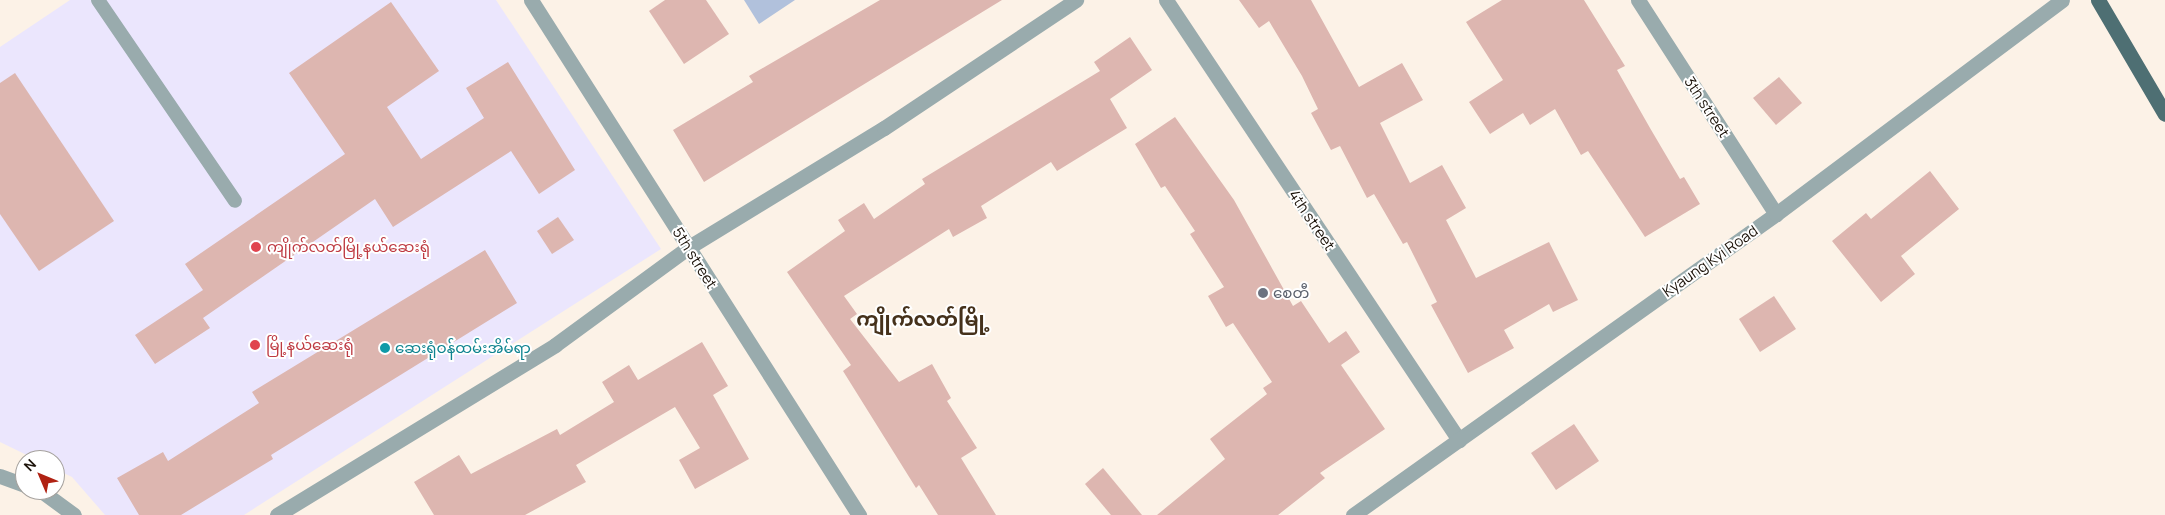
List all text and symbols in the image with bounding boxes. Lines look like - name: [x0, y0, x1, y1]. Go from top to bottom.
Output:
- street label: 3th street: [1681, 73, 1733, 141]
- street label: 4th street: [1285, 186, 1339, 254]
- street label: Kyaung Kyi Road: [1659, 221, 1761, 301]
- street label: 5th street: [669, 224, 721, 292]
- place label: ကျိုက်လတ်မြို့နယ်ဆေးရုံ: [267, 238, 430, 256]
- marker: ကျိုက်လတ်မြို့နယ်ဆေးရုံ: [249, 240, 263, 254]
- place label: စေတီ: [1273, 284, 1309, 302]
- marker: စေတီ: [1257, 287, 1269, 299]
- district label: ကျိုက်လတ်မြို့: [856, 306, 990, 330]
- place label: မြို့နယ်ဆေးရုံ: [266, 336, 354, 354]
- marker: မြို့နယ်ဆေးရုံ: [248, 338, 262, 352]
- place label: ဆေးရုံဝန်ထမ်းအိမ်ရာ: [395, 339, 531, 357]
- marker: ဆေးရုံဝန်ထမ်းအိမ်ရာ: [379, 342, 391, 354]
- north arrow: [15, 450, 65, 500]
- text: N: [19, 454, 40, 475]

